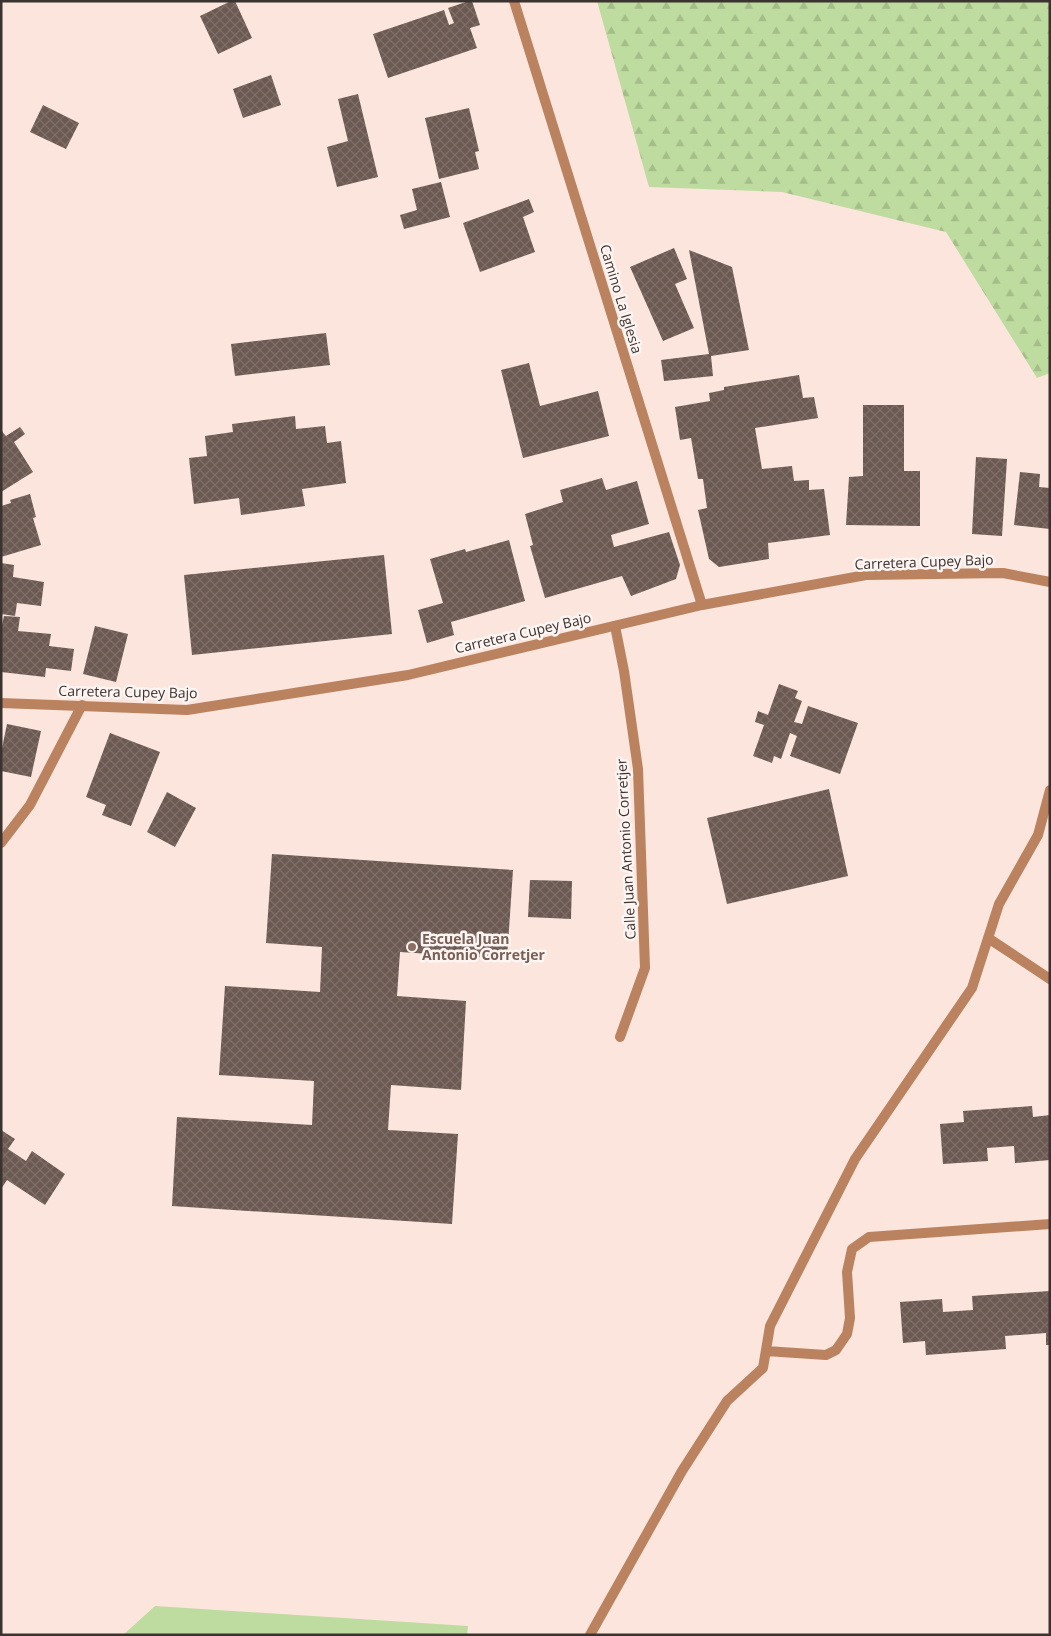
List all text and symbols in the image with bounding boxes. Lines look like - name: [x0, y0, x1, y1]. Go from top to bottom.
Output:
- street label: Camino La Iglesia: [596, 242, 647, 356]
- street label: Carretera Cupey Bajo: [854, 550, 994, 573]
- street label: Carretera Cupey Bajo: [453, 608, 593, 657]
- street label: Carretera Cupey Bajo: [58, 681, 198, 702]
- street label: Calle Juan Antonio Corretjer: [611, 758, 640, 940]
- place label: Escuela Juan Antonio Corretjer: [422, 929, 546, 964]
- marker: Escuela Juan Antonio Corretjer: [406, 941, 418, 953]

